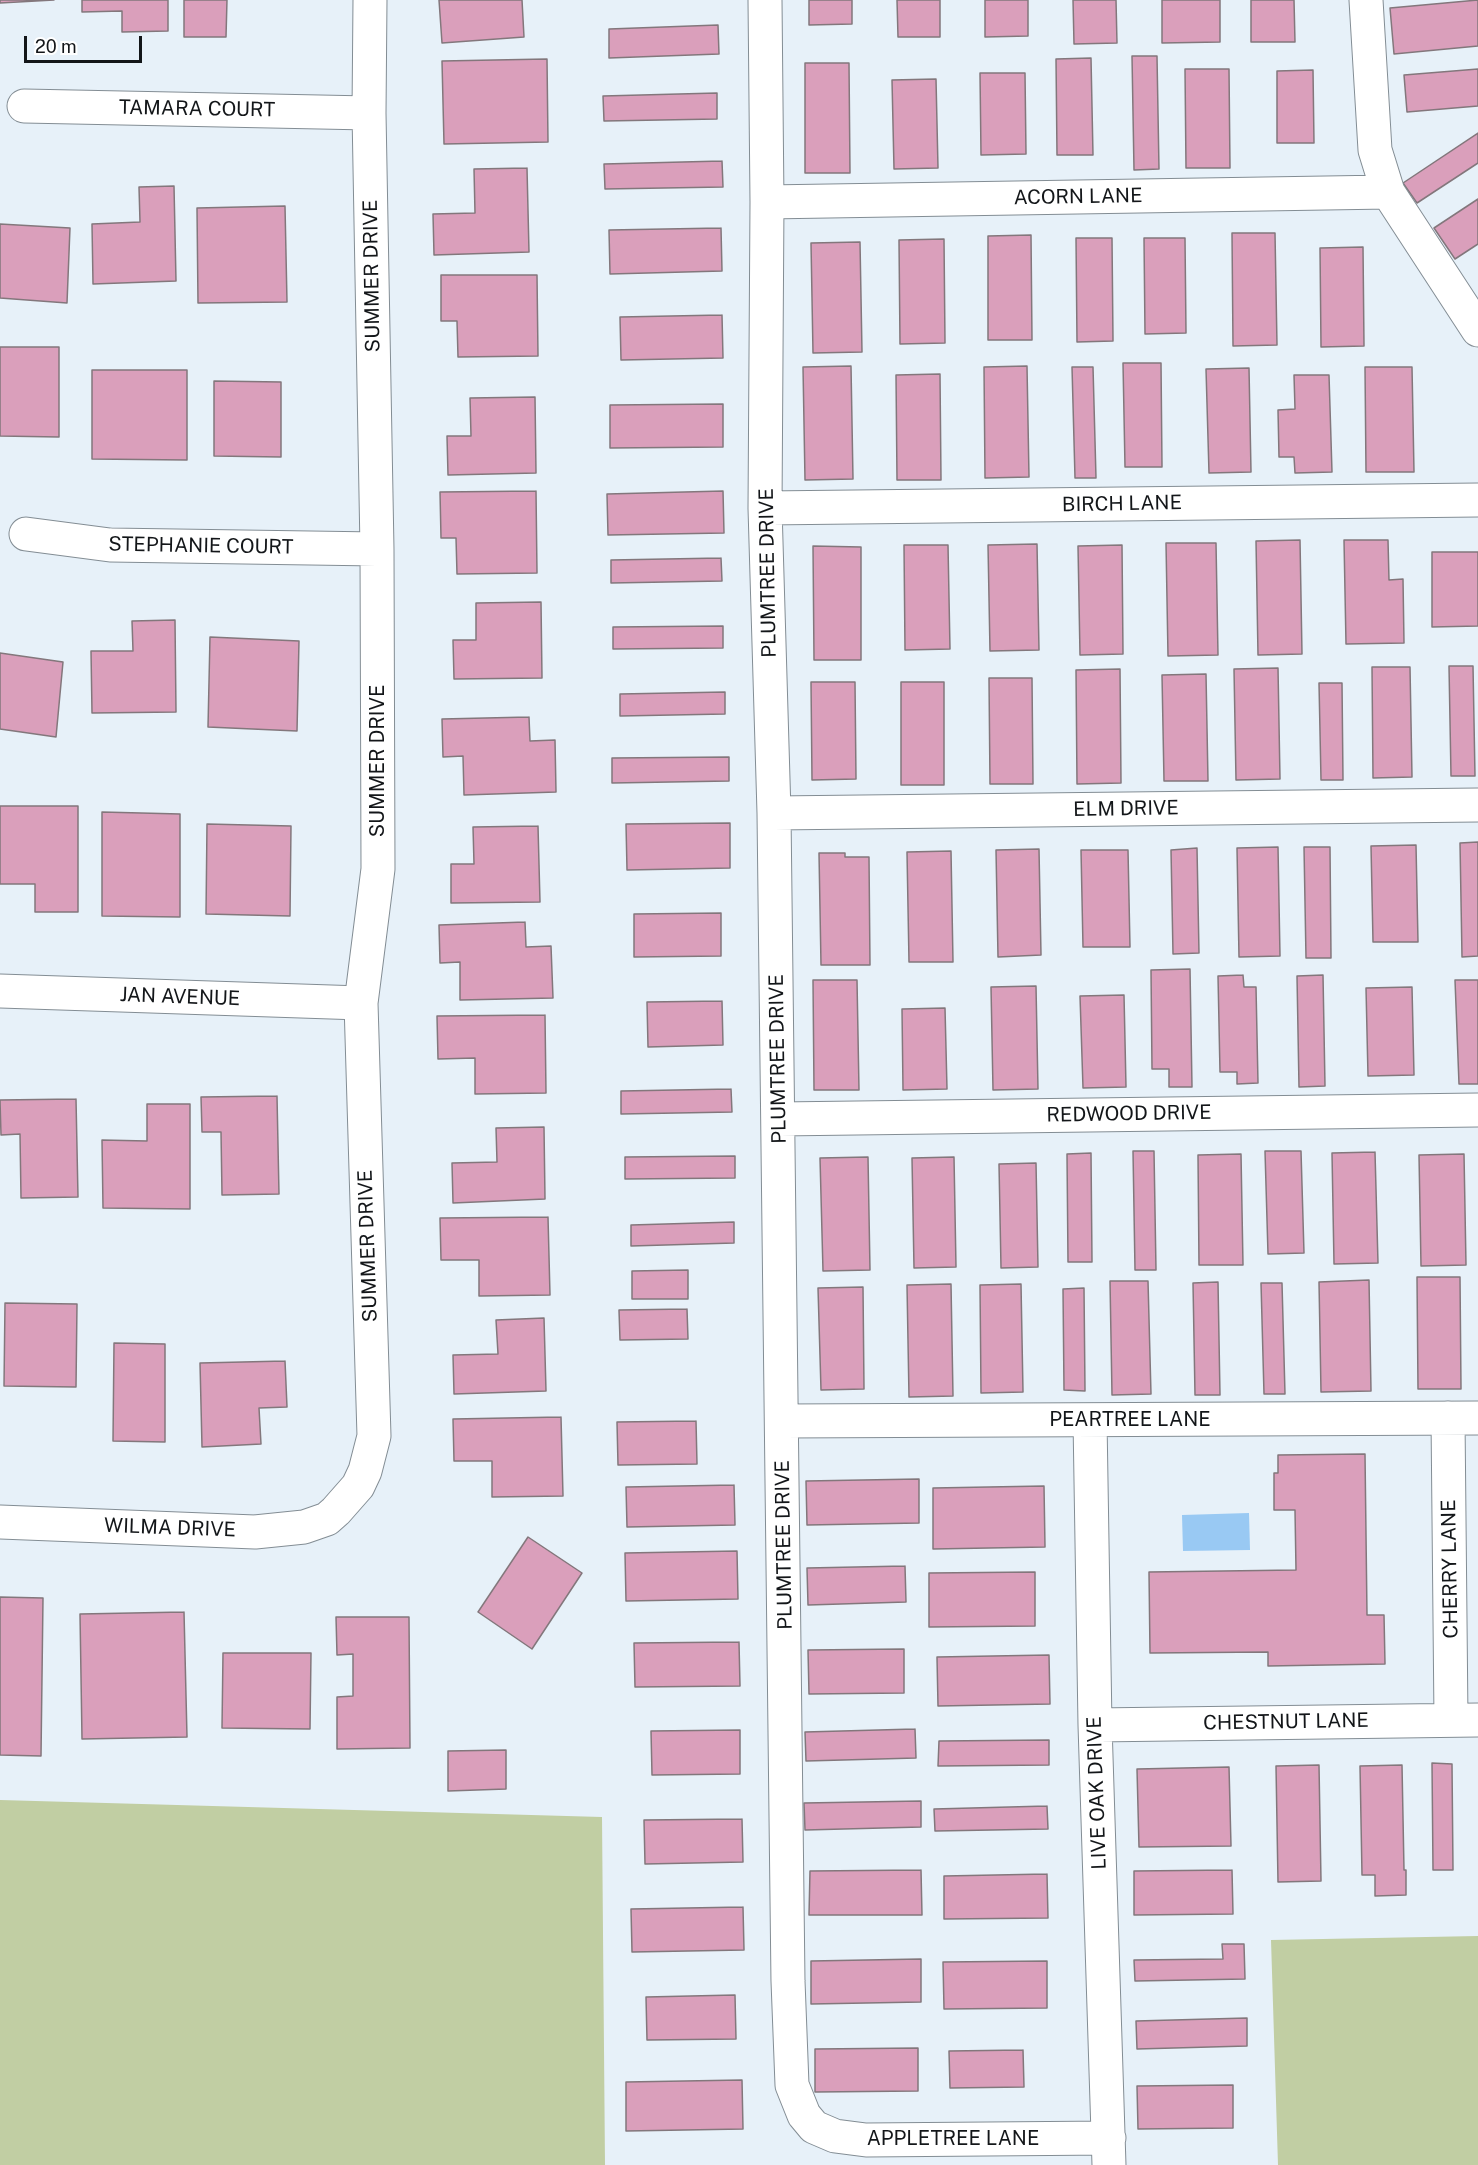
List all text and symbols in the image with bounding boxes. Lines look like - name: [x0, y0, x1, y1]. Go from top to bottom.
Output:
- scale bar: [27, 24, 146, 62]
- text: 20 m: [35, 36, 77, 57]
- street label: TAMARA COURT: [119, 96, 275, 122]
- street label: ACORN LANE: [1013, 184, 1143, 210]
- street label: SUMMER DRIVE: [359, 199, 385, 353]
- street label: PLUMTREE DRIVE: [755, 488, 781, 658]
- street label: BIRCH LANE: [1062, 491, 1182, 517]
- street label: STEPHANIE COURT: [108, 532, 294, 560]
- street label: SUMMER DRIVE: [366, 685, 390, 837]
- street label: ELM DRIVE: [1073, 796, 1179, 822]
- street label: PLUMTREE DRIVE: [765, 974, 791, 1144]
- street label: JAN AVENUE: [119, 983, 241, 1011]
- street label: REDWOOD DRIVE: [1046, 1101, 1212, 1127]
- street label: SUMMER DRIVE: [353, 1169, 383, 1323]
- street label: PEARTREE LANE: [1049, 1408, 1211, 1432]
- street label: PLUMTREE DRIVE: [771, 1460, 797, 1630]
- street label: CHERRY LANE: [1437, 1499, 1463, 1639]
- street label: WILMA DRIVE: [104, 1514, 236, 1542]
- street label: CHESTNUT LANE: [1203, 1709, 1369, 1735]
- street label: LIVE OAK DRIVE: [1082, 1716, 1112, 1870]
- street label: APPLETREE LANE: [867, 2127, 1039, 2151]

